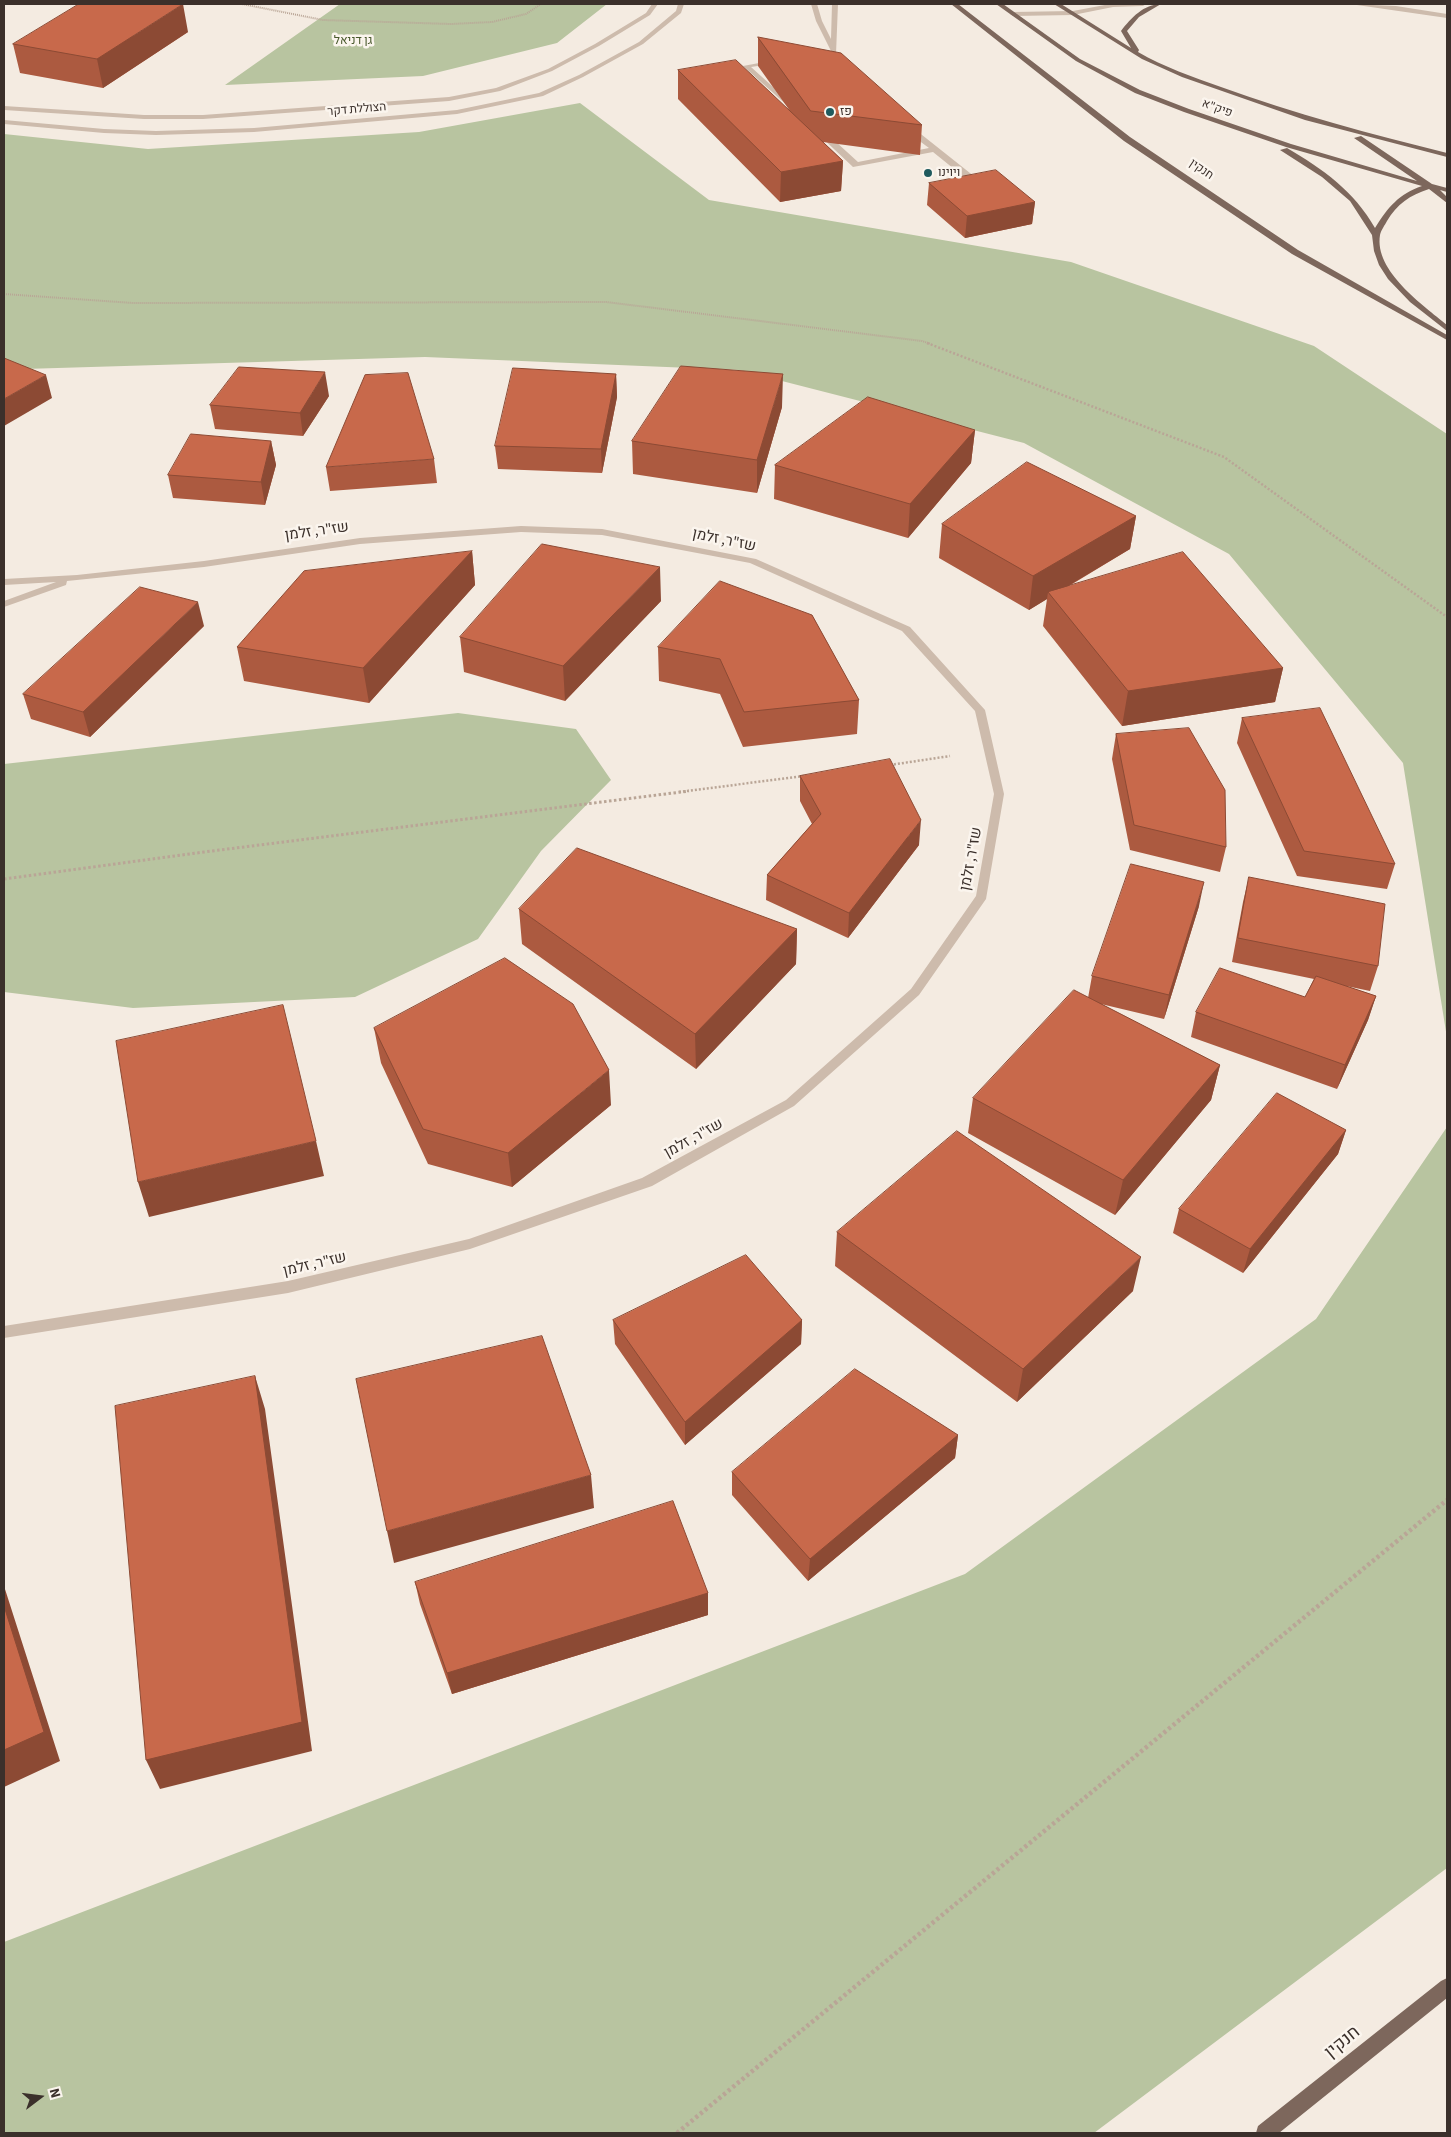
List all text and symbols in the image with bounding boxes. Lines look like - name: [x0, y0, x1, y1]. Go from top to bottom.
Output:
- park label: גן דניאל: [334, 34, 372, 48]
- street label: פיק"א: [1200, 97, 1234, 121]
- street label: הצוללת דקר: [327, 100, 387, 120]
- place label: פז: [840, 105, 852, 119]
- marker: פז: [824, 106, 836, 118]
- street label: חנקין: [1186, 157, 1216, 183]
- place label: ויוינו: [938, 166, 960, 180]
- marker: ויוינו: [922, 167, 934, 179]
- street label: שז"ר, זלמן: [284, 519, 350, 545]
- street label: שז"ר, זלמן: [691, 525, 757, 557]
- street label: שז"ר, זלמן: [957, 826, 987, 892]
- street label: שז"ר, זלמן: [661, 1115, 727, 1163]
- street label: שז"ר, זלמן: [282, 1249, 348, 1281]
- street label: חנקין: [1321, 2022, 1365, 2064]
- north arrow: [15, 2072, 65, 2122]
- text: N: [44, 2086, 65, 2100]

